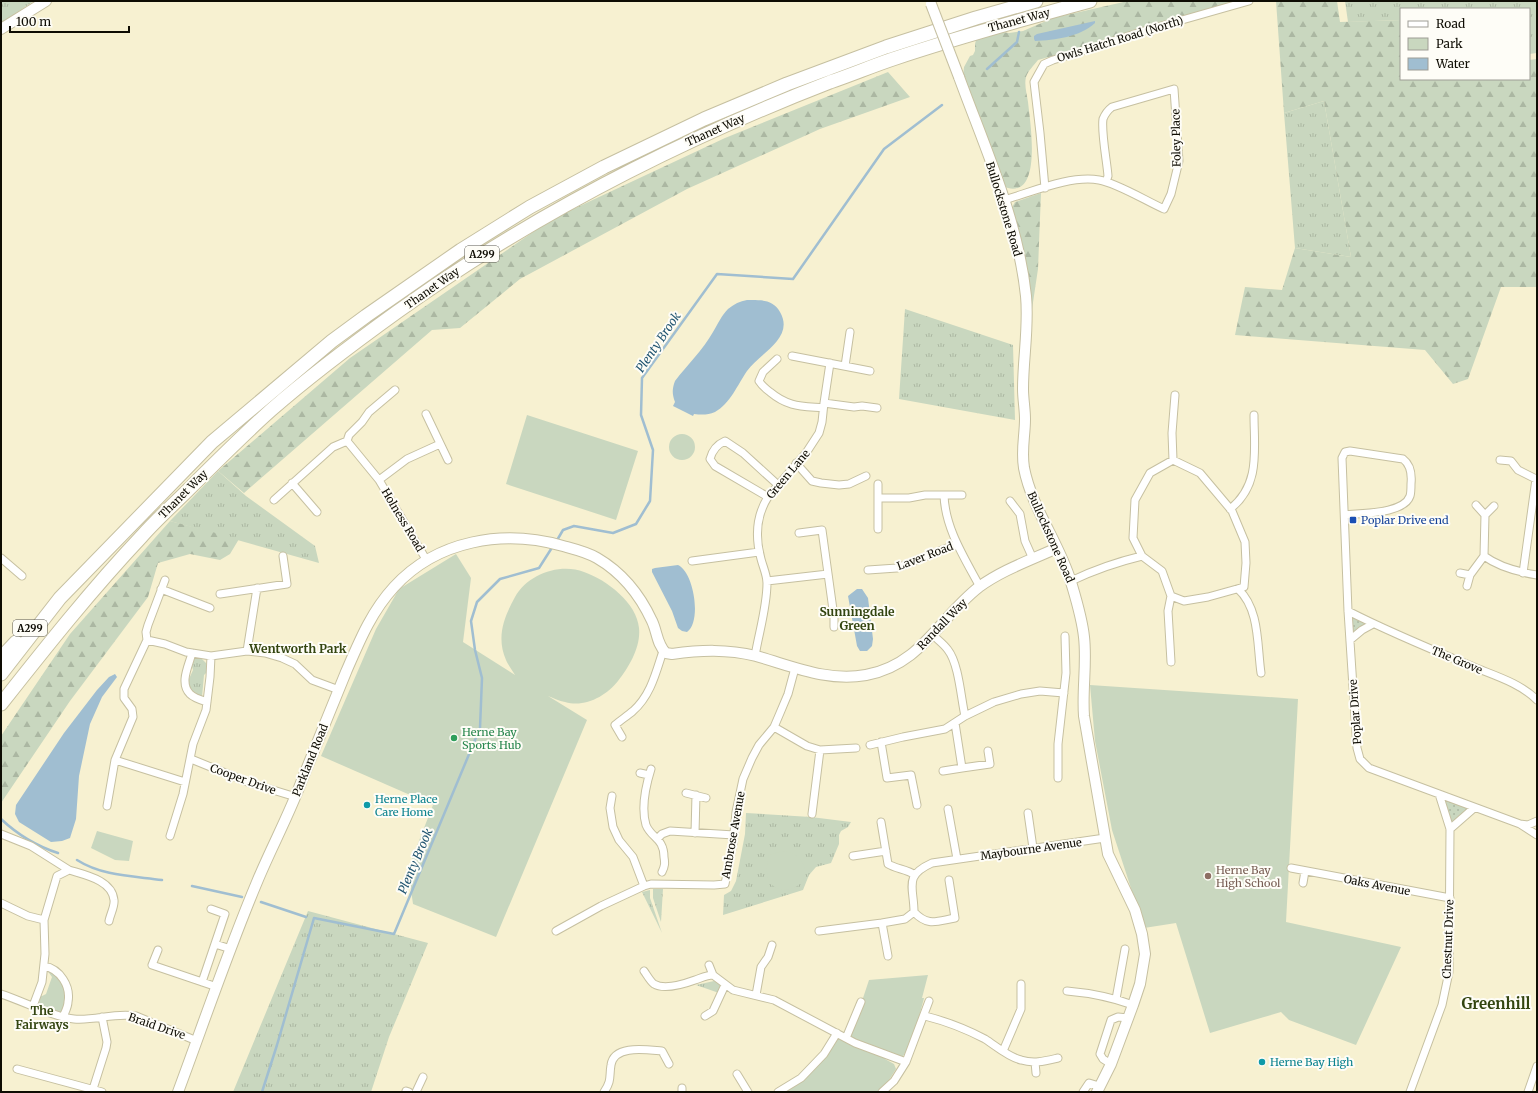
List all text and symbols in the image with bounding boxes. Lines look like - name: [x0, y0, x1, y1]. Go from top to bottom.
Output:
- street label: Thanet Way: [987, 5, 1052, 35]
- scale bar: [10, 8, 129, 34]
- legend: [1400, 8, 1530, 80]
- street label: Owls Hatch Road (North): [1055, 13, 1185, 65]
- text: 100 m: [16, 14, 51, 29]
- text: Road: [1436, 16, 1465, 31]
- text: Park: [1436, 36, 1463, 51]
- text: Water: [1435, 56, 1471, 71]
- street label: Foley Place: [1168, 108, 1184, 167]
- street label: Thanet Way: [683, 110, 747, 149]
- street label: Bullockstone Road: [983, 160, 1025, 258]
- road number: A299: [465, 246, 499, 262]
- street label: Thanet Way: [402, 264, 462, 312]
- water label: Plenty Brook: [632, 309, 684, 375]
- street label: Green Lane: [763, 446, 813, 502]
- street label: Thanet Way: [156, 466, 211, 521]
- street label: Holness Road: [379, 486, 428, 555]
- street label: Bullockstone Road: [1025, 489, 1078, 585]
- place label: Poplar Drive end: [1361, 513, 1449, 527]
- marker: Poplar Drive end: [1348, 515, 1358, 525]
- street label: Laver Road: [895, 539, 955, 573]
- street label: Randall Way: [914, 595, 970, 652]
- district label: Sunningdale Green: [819, 604, 895, 633]
- road number: A299: [13, 620, 47, 636]
- district label: Wentworth Park: [248, 641, 347, 656]
- street label: The Grove: [1429, 643, 1485, 677]
- street label: Poplar Drive: [1346, 679, 1364, 745]
- street label: Parkland Road: [289, 721, 331, 798]
- place label: Herne Bay Sports Hub: [462, 725, 521, 752]
- marker: Herne Bay Sports Hub: [449, 733, 459, 743]
- street label: Cooper Drive: [208, 761, 278, 797]
- street label: Ambrose Avenue: [718, 790, 748, 881]
- place label: Herne Place Care Home: [375, 792, 438, 819]
- marker: Herne Place Care Home: [362, 800, 372, 810]
- water label: Plenty Brook: [395, 826, 436, 896]
- street label: Maybourne Avenue: [979, 835, 1083, 863]
- place label: Herne Bay High School: [1216, 863, 1281, 890]
- marker: Herne Bay High School: [1203, 871, 1213, 881]
- street label: Oaks Avenue: [1343, 872, 1412, 898]
- street label: Chestnut Drive: [1440, 899, 1456, 979]
- district label: Greenhill: [1462, 994, 1531, 1013]
- district label: The Fairways: [15, 1003, 69, 1032]
- street label: Braid Drive: [127, 1010, 188, 1042]
- place label: Herne Bay High: [1270, 1055, 1354, 1069]
- marker: Herne Bay High: [1257, 1057, 1267, 1067]

